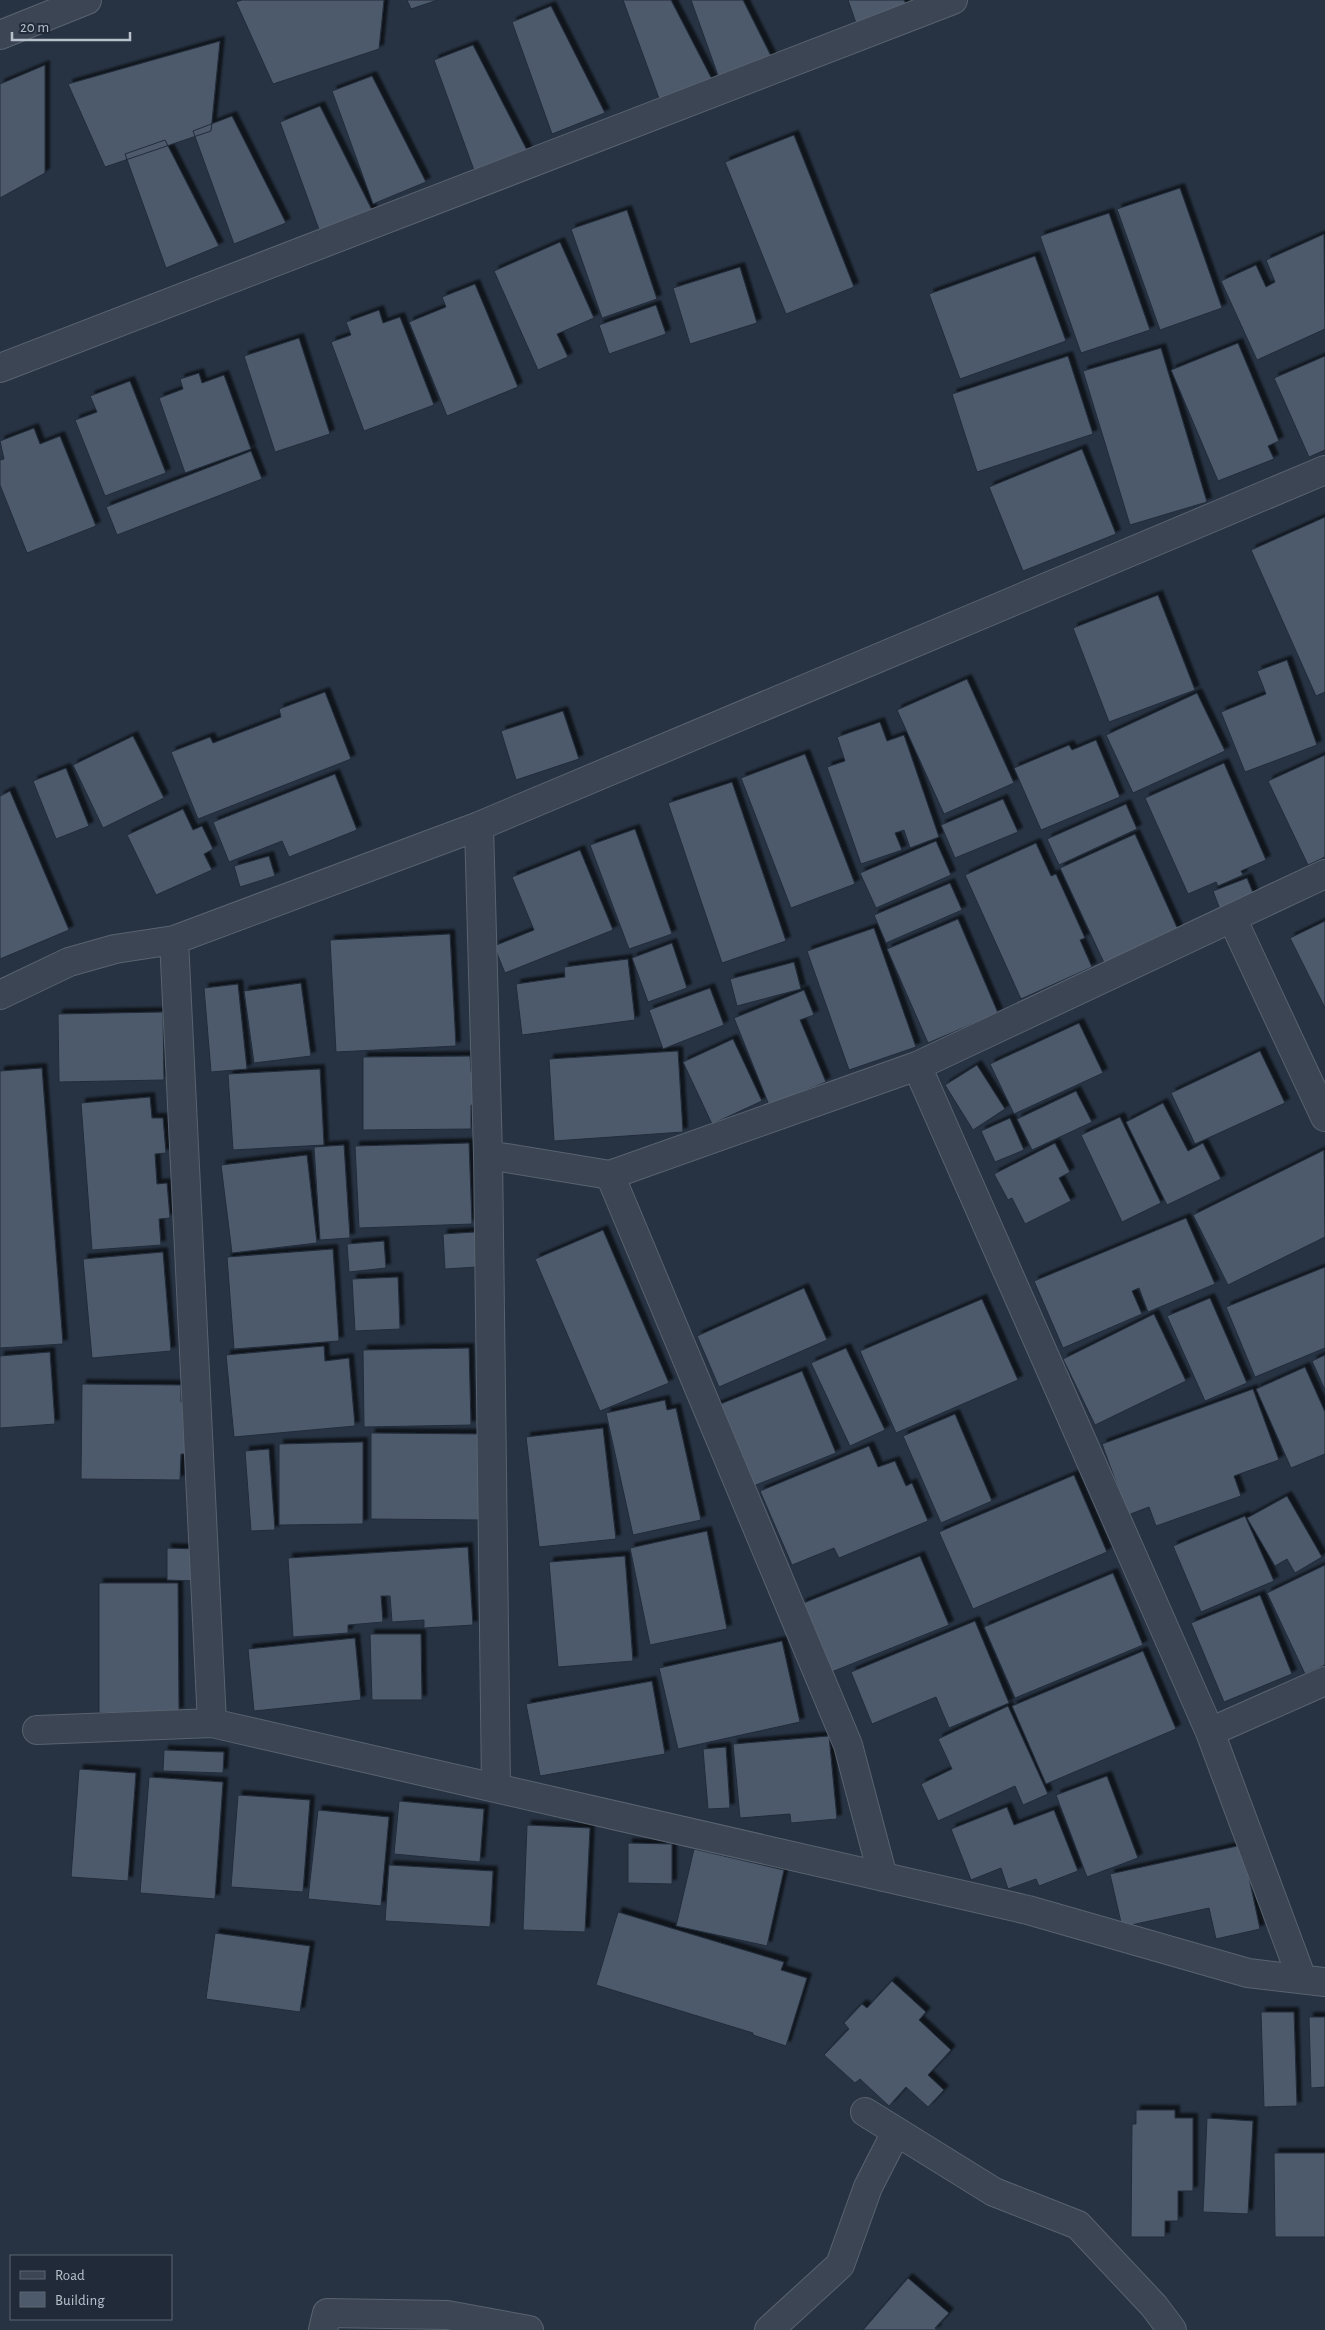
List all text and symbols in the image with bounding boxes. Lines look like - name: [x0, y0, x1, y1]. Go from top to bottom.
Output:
- scale bar: [12, 10, 130, 42]
- text: 20 m: [20, 20, 49, 35]
- legend: [10, 2255, 172, 2320]
- text: Road: [55, 2268, 85, 2283]
- text: Building: [55, 2293, 105, 2308]

